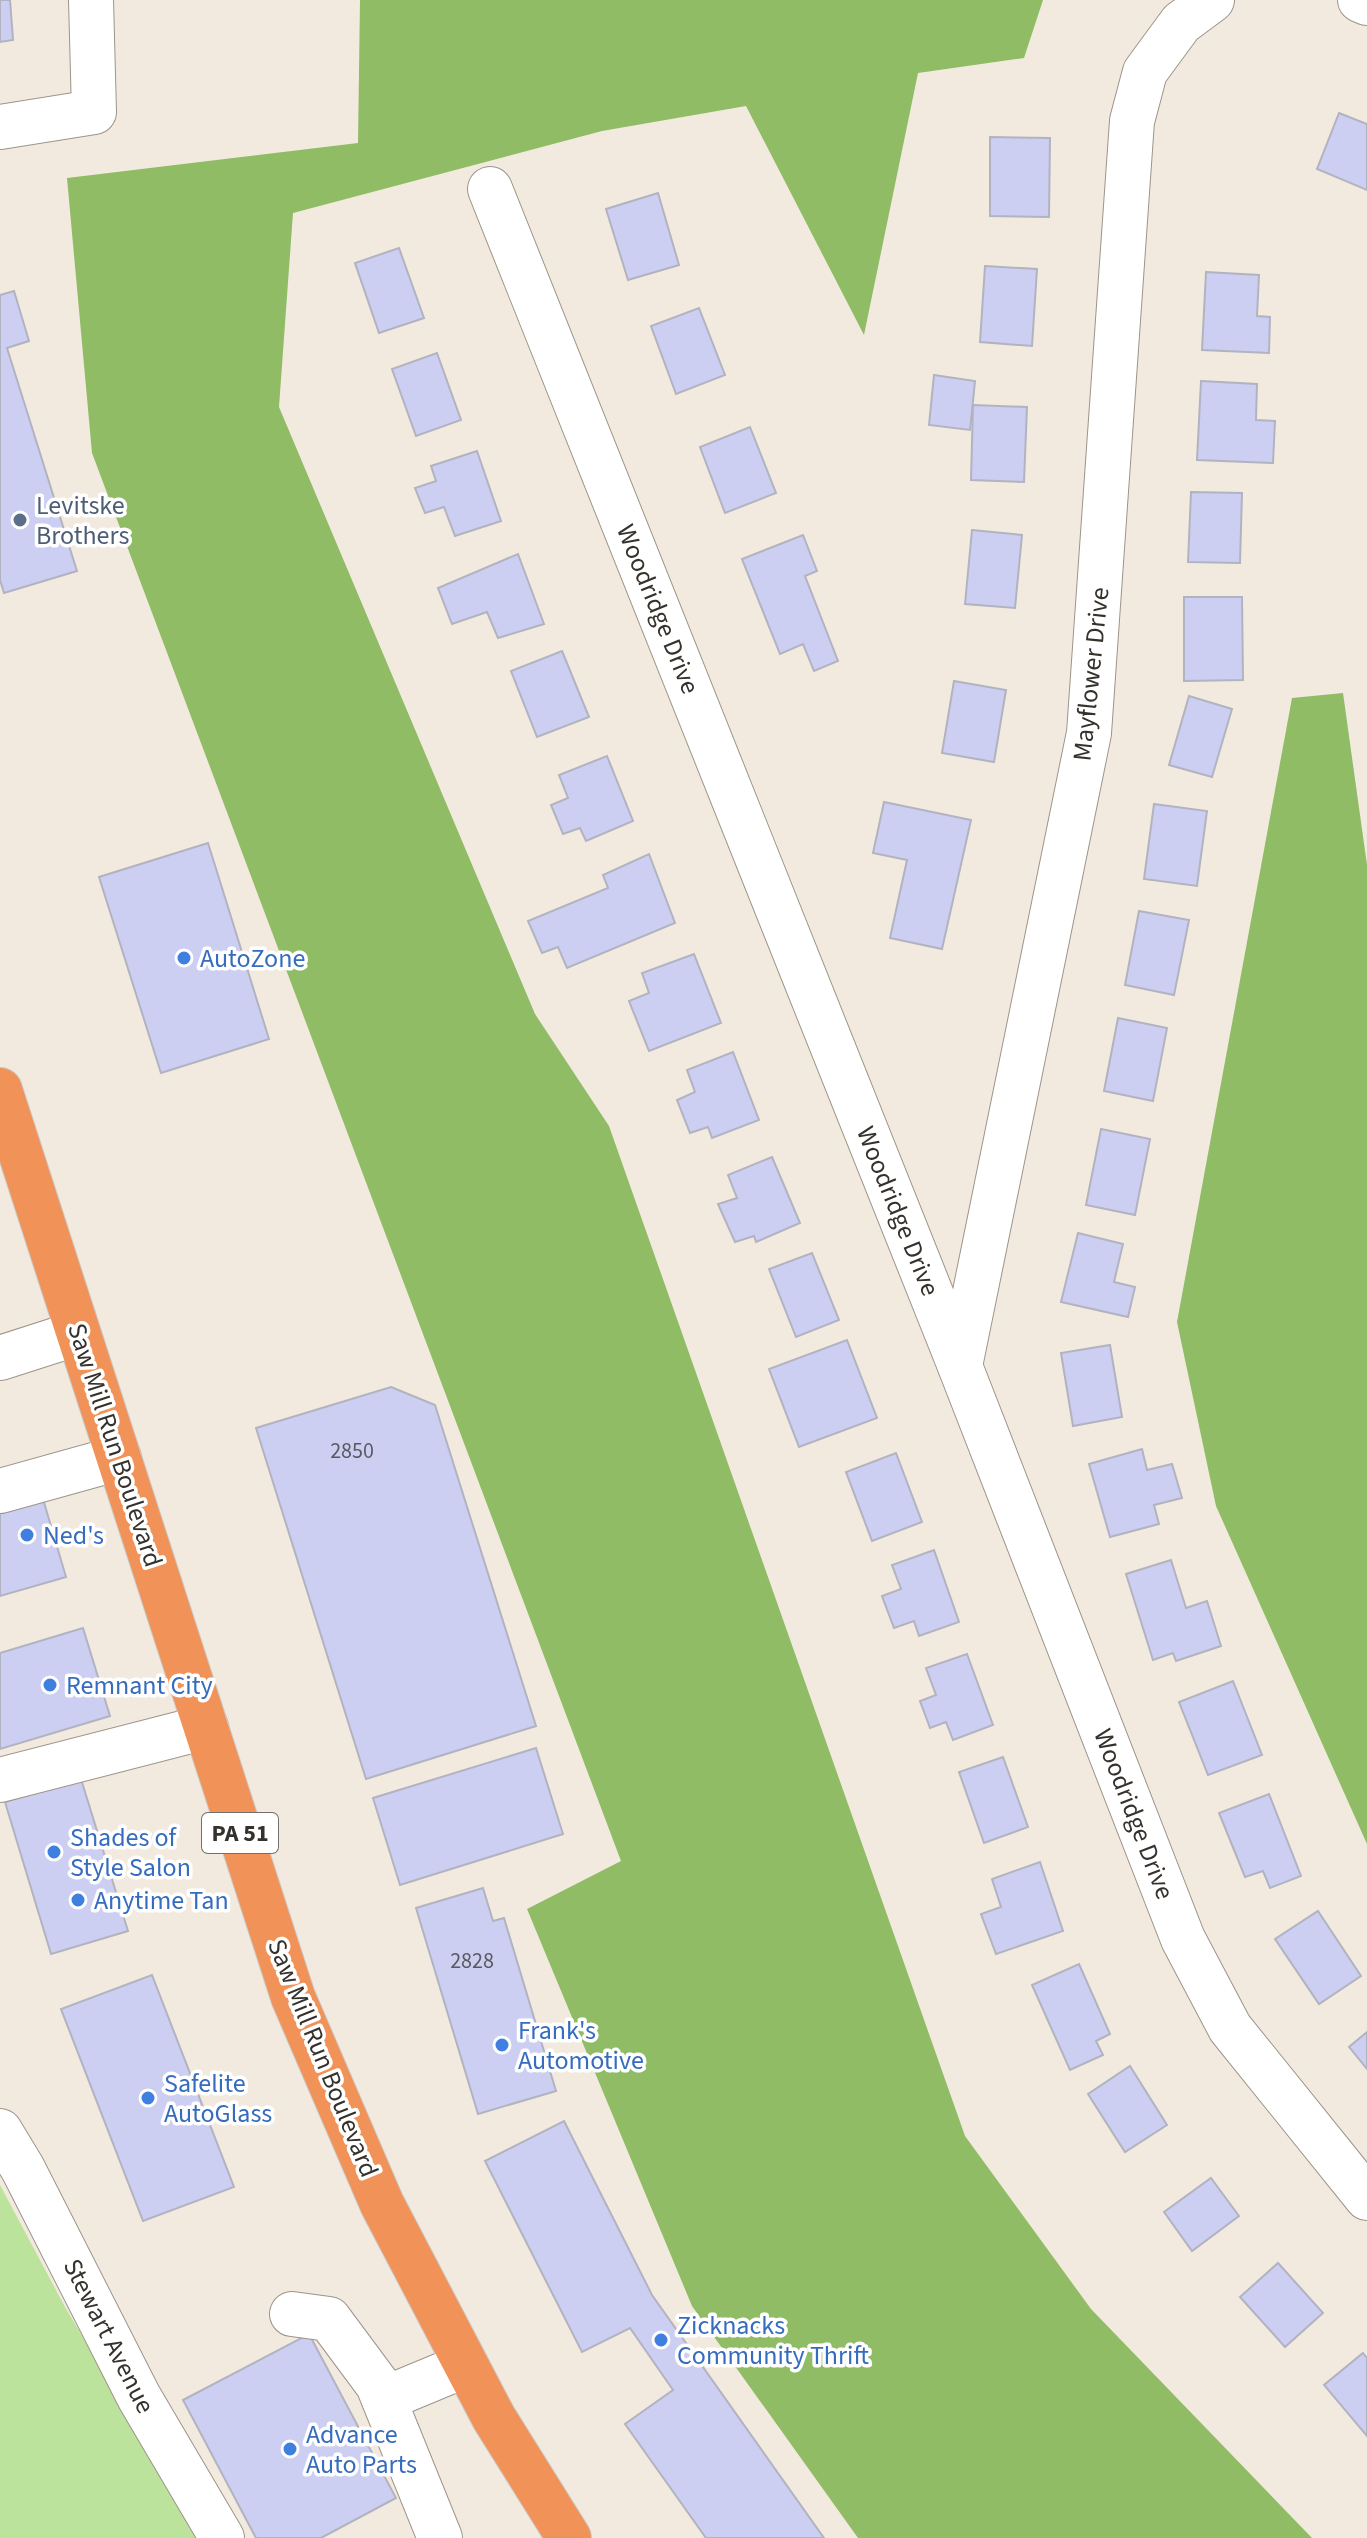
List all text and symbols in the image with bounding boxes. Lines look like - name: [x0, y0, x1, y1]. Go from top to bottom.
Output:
- place label: Levitske Brothers: [36, 487, 129, 554]
- marker: Levitske Brothers: [11, 511, 29, 529]
- street label: Woodridge Drive: [607, 519, 709, 699]
- street label: Mayflower Drive: [1063, 585, 1119, 763]
- place label: AutoZone: [200, 940, 305, 977]
- marker: AutoZone: [175, 949, 193, 967]
- street label: Woodridge Drive: [847, 1121, 949, 1301]
- street label: Saw Mill Run Boulevard: [58, 1318, 172, 1572]
- house number: 2850: [330, 1435, 374, 1467]
- place label: Ned's: [43, 1517, 104, 1554]
- marker: Ned's: [18, 1526, 36, 1544]
- place label: Remnant City: [66, 1667, 213, 1704]
- marker: Remnant City: [41, 1676, 59, 1694]
- street label: Woodridge Drive: [1084, 1723, 1184, 1905]
- road number: PA 51: [202, 1813, 278, 1853]
- place label: Shades of Style Salon: [70, 1819, 191, 1886]
- marker: Shades of Style Salon: [45, 1843, 63, 1861]
- place label: Anytime Tan: [94, 1882, 229, 1919]
- marker: Anytime Tan: [69, 1891, 87, 1909]
- street label: Saw Mill Run Boulevard: [258, 1933, 388, 2183]
- house number: 2828: [450, 1945, 494, 1977]
- place label: Frank's Automotive: [518, 2012, 644, 2079]
- marker: Frank's Automotive: [493, 2036, 511, 2054]
- place label: Safelite AutoGlass: [164, 2065, 272, 2132]
- marker: Safelite AutoGlass: [139, 2089, 157, 2107]
- street label: Stewart Avenue: [54, 2252, 164, 2420]
- place label: Zicknacks Community Thrift: [677, 2307, 869, 2374]
- marker: Zicknacks Community Thrift: [652, 2331, 670, 2349]
- place label: Advance Auto Parts: [306, 2416, 417, 2483]
- marker: Advance Auto Parts: [281, 2440, 299, 2458]

